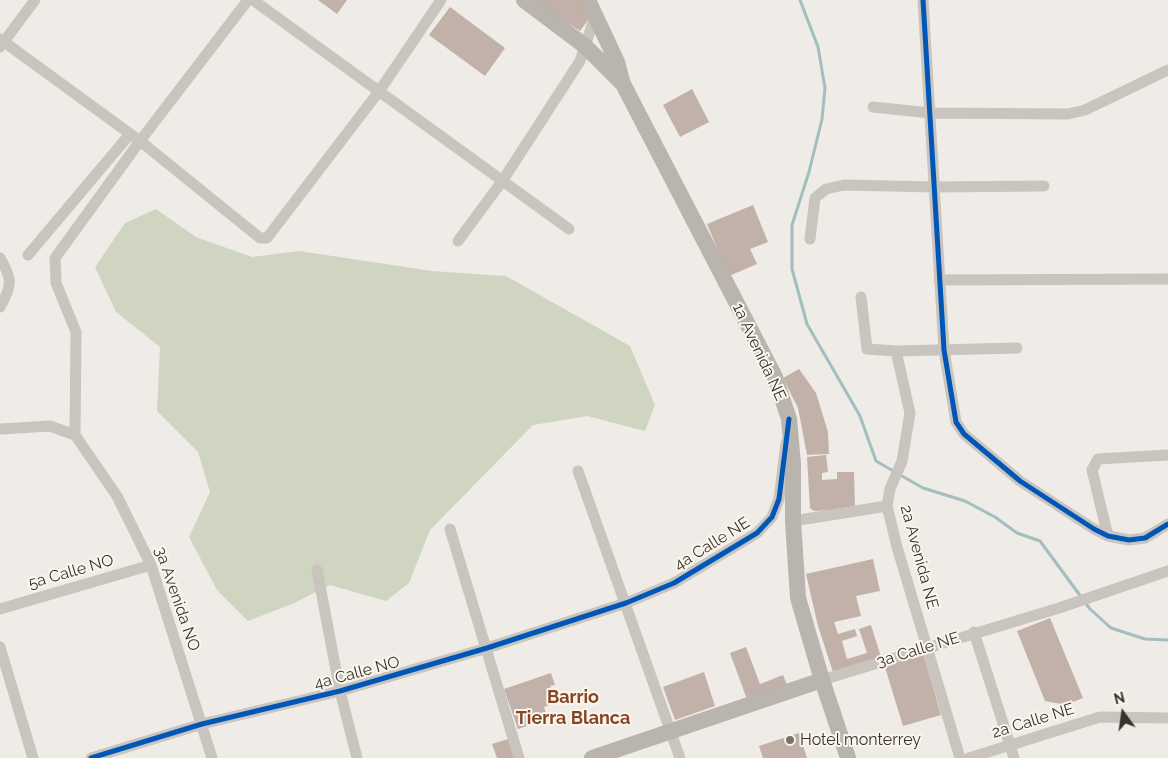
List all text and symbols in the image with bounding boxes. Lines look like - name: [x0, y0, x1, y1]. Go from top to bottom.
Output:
- street label: 1a Avenida NE: [728, 300, 790, 404]
- street label: 2a Avenida NE: [896, 503, 942, 611]
- street label: 4a Calle NE: [671, 513, 753, 575]
- street label: 3a Avenida NO: [150, 544, 204, 654]
- street label: 5a Calle NO: [26, 551, 116, 593]
- street label: 3a Calle NE: [874, 628, 962, 672]
- street label: 4a Calle NO: [312, 652, 402, 694]
- district label: Barrio Tierra Blanca: [516, 687, 630, 730]
- north arrow: [1098, 688, 1148, 738]
- text: N: [1112, 689, 1126, 708]
- street label: 2a Calle NE: [990, 699, 1076, 743]
- place label: Hotel monterrey: [800, 730, 921, 750]
- marker: Hotel monterrey: [784, 734, 796, 746]

